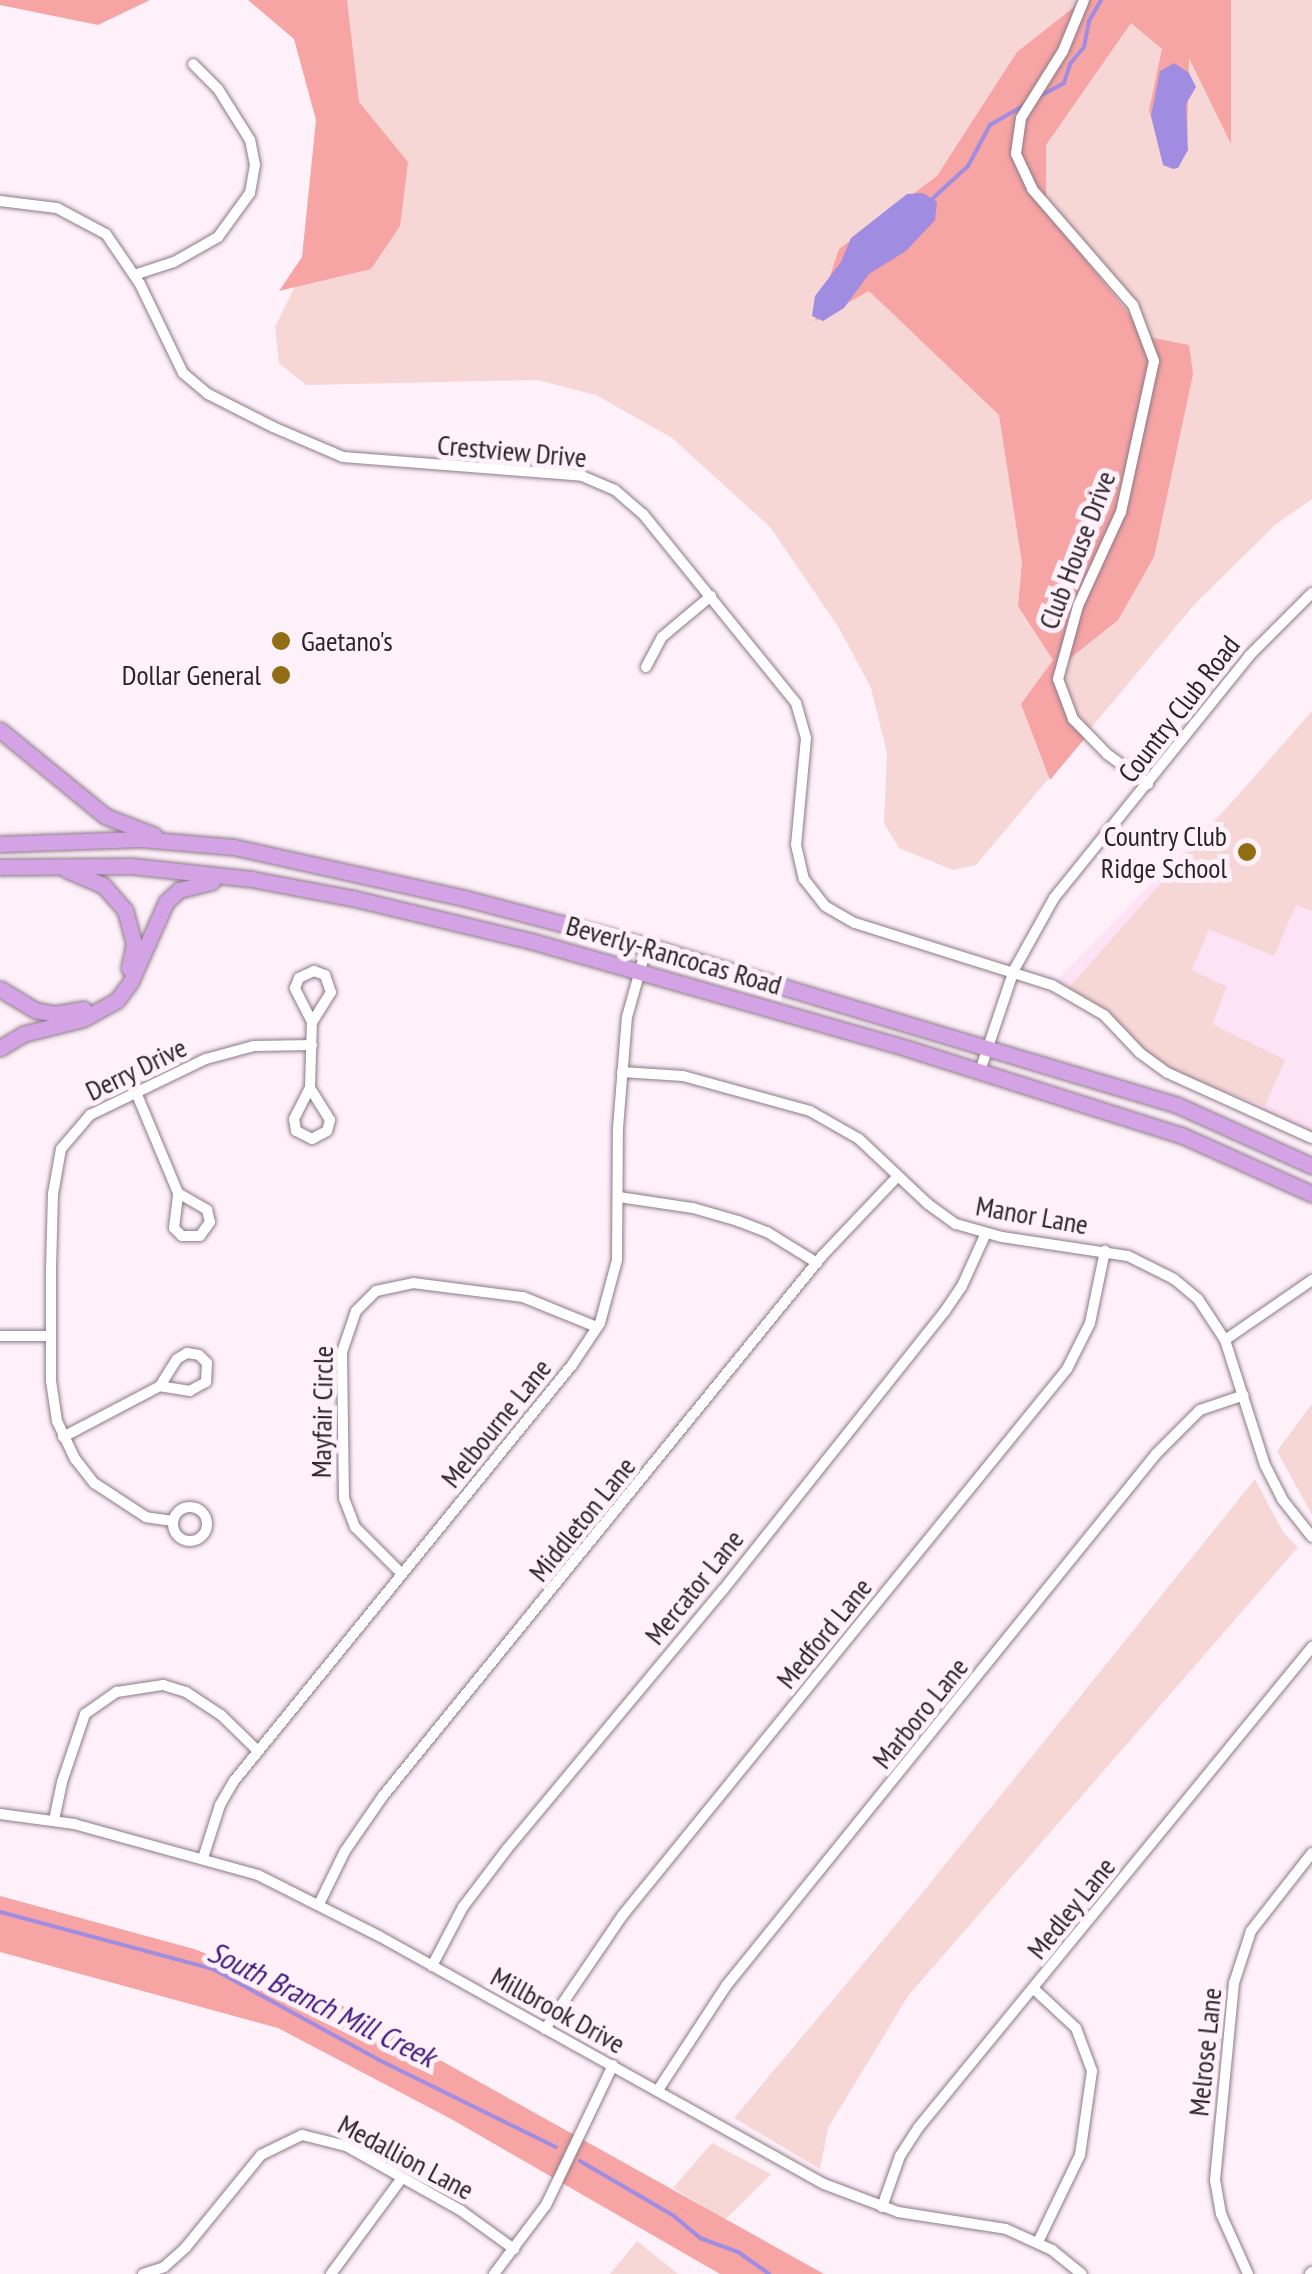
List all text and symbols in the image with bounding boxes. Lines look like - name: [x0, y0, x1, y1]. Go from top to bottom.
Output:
- street label: Crestview Drive: [436, 428, 588, 474]
- street label: Club House Drive: [1031, 466, 1123, 634]
- place label: Gaetano's: [301, 624, 393, 658]
- street label: Country Club Road: [1111, 629, 1247, 789]
- marker: Gaetano's: [270, 630, 292, 652]
- place label: Dollar General: [122, 658, 261, 692]
- marker: Dollar General: [270, 664, 292, 686]
- place label: Country Club Ridge School: [1101, 819, 1227, 885]
- marker: Country Club Ridge School: [1236, 841, 1258, 863]
- street label: Beverly-Rancocas Road: [562, 908, 786, 1002]
- street label: Derry Drive: [80, 1030, 192, 1108]
- street label: Manor Lane: [973, 1189, 1091, 1241]
- street label: Mayfair Circle: [304, 1346, 340, 1478]
- street label: Melbourne Lane: [434, 1352, 558, 1494]
- street label: Middleton Lane: [522, 1450, 642, 1588]
- street label: Mercator Lane: [638, 1523, 750, 1651]
- street label: Medford Lane: [769, 1571, 879, 1695]
- street label: Marboro Lane: [865, 1651, 975, 1775]
- street label: Medley Lane: [1020, 1850, 1122, 1966]
- water label: South Branch Mill Creek: [203, 1933, 441, 2075]
- street label: Millbrook Drive: [485, 1959, 631, 2061]
- street label: Melrose Lane: [1182, 1986, 1228, 2118]
- street label: Medallion Lane: [333, 2107, 479, 2207]

